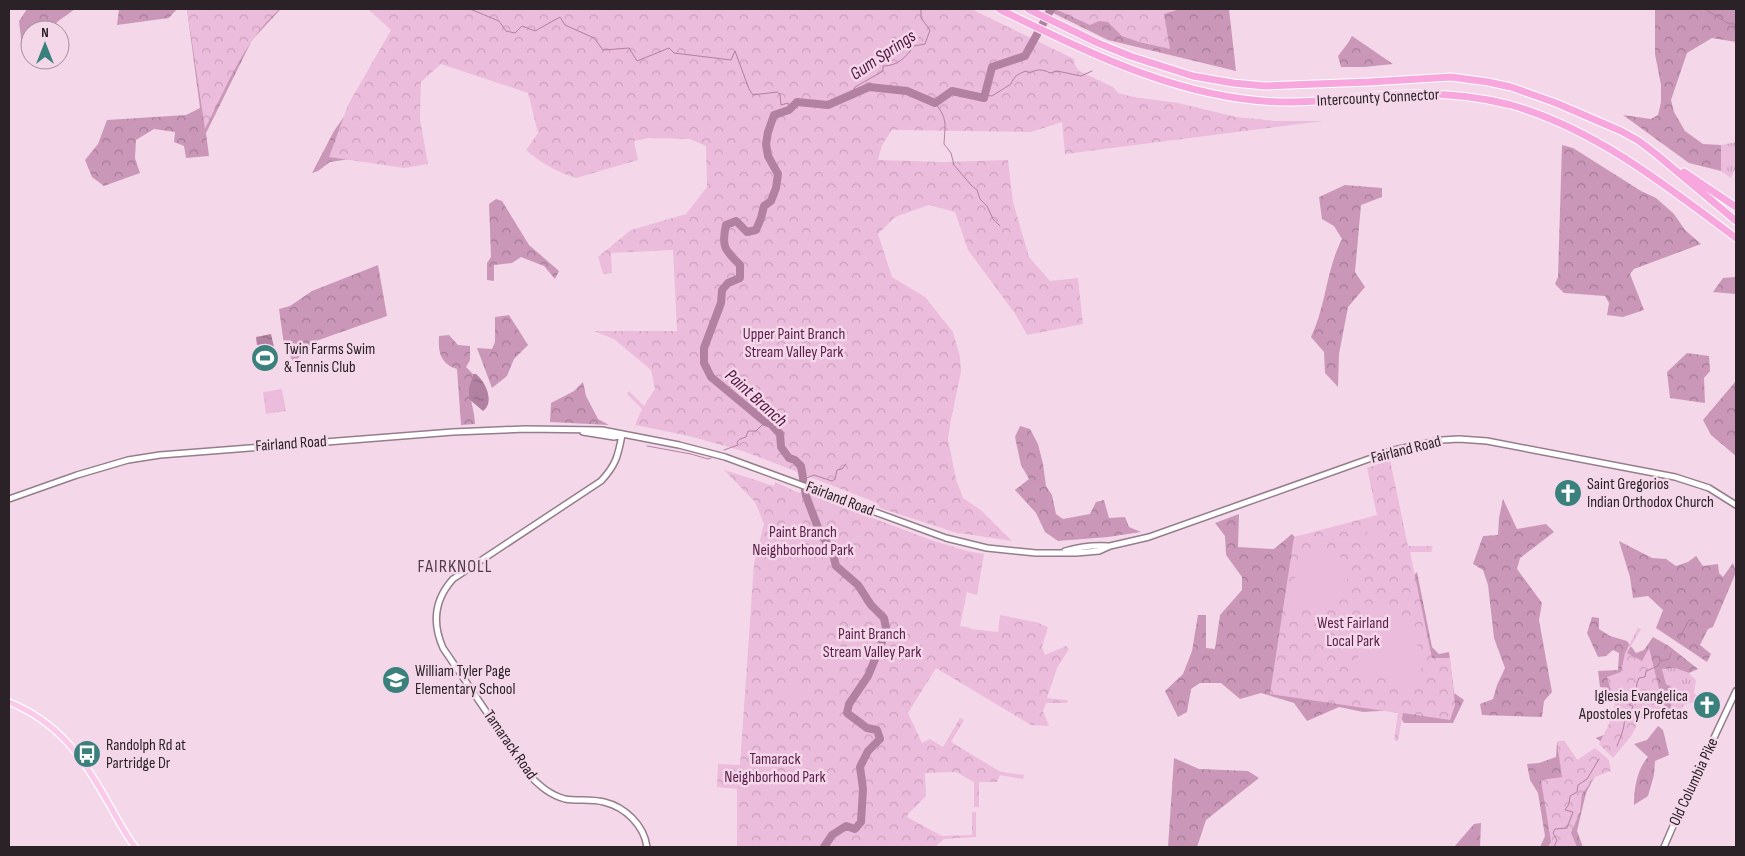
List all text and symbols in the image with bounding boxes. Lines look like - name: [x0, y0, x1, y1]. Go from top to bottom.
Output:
- north arrow: [20, 20, 70, 70]
- text: N: [41, 24, 49, 41]
- water label: Gum Springs: [846, 25, 920, 85]
- street label: Intercounty Connector: [1316, 85, 1440, 111]
- park label: Upper Paint Branch Stream Valley Park: [743, 325, 845, 362]
- place label: Twin Farms Swim & Tennis Club: [284, 340, 375, 377]
- sports icon: Twin Farms Swim & Tennis Club: [250, 343, 280, 373]
- water label: Paint Branch: [721, 365, 792, 432]
- street label: Fairland Road: [255, 432, 327, 456]
- street label: Fairland Road: [1369, 432, 1443, 468]
- place label: Saint Gregorios Indian Orthodox Church: [1587, 475, 1714, 512]
- street label: Fairland Road: [803, 477, 877, 521]
- church icon: Saint Gregorios Indian Orthodox Church: [1553, 478, 1583, 508]
- park label: Paint Branch Neighborhood Park: [752, 523, 854, 560]
- district label: FAIRKNOLL: [418, 556, 492, 577]
- park label: West Fairland Local Park: [1317, 614, 1389, 651]
- park label: Paint Branch Stream Valley Park: [823, 625, 921, 662]
- place label: William Tyler Page Elementary School: [415, 662, 515, 699]
- school or university icon: William Tyler Page Elementary School: [381, 665, 411, 695]
- place label: Iglesia Evangelica Apostoles y Profetas: [1578, 687, 1688, 724]
- church icon: Iglesia Evangelica Apostoles y Profetas: [1692, 690, 1722, 720]
- street label: Tamarack Road: [479, 707, 541, 783]
- street label: Old Columbia Pike: [1665, 735, 1723, 829]
- place label: Randolph Rd at Partridge Dr: [106, 736, 186, 773]
- bus stop icon: Randolph Rd at Partridge Dr: [72, 739, 102, 769]
- park label: Tamarack Neighborhood Park: [724, 750, 826, 787]

